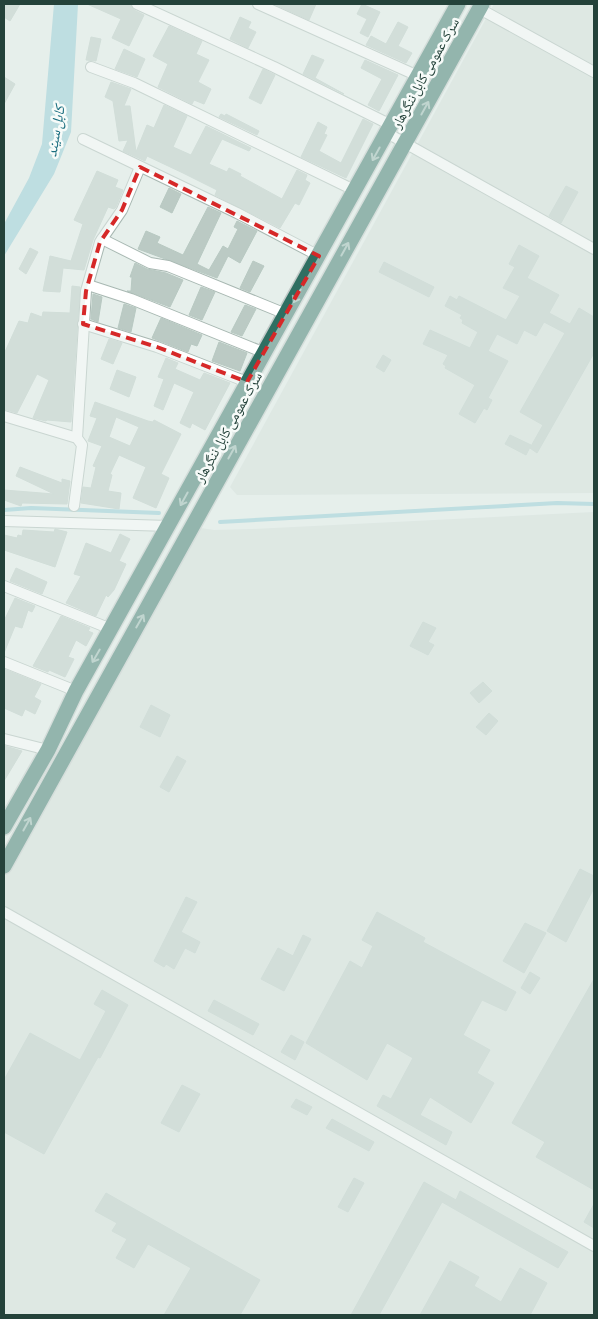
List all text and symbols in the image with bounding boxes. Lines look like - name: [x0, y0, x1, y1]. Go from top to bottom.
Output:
- street label: سرک عمومی کابل ننگرهار: [388, 15, 463, 132]
- water label: کابل سيند: [42, 101, 69, 158]
- one-way arrow: [420, 101, 430, 115]
- one-way arrow: [371, 146, 380, 161]
- one-way arrow: [341, 243, 351, 257]
- one-way arrow: [291, 288, 301, 302]
- street label: سرک عمومی کابل ننگرهار: [191, 369, 266, 486]
- one-way arrow: [227, 446, 237, 460]
- one-way arrow: [179, 491, 188, 506]
- one-way arrow: [136, 614, 146, 628]
- one-way arrow: [91, 648, 100, 663]
- one-way arrow: [22, 816, 32, 831]

